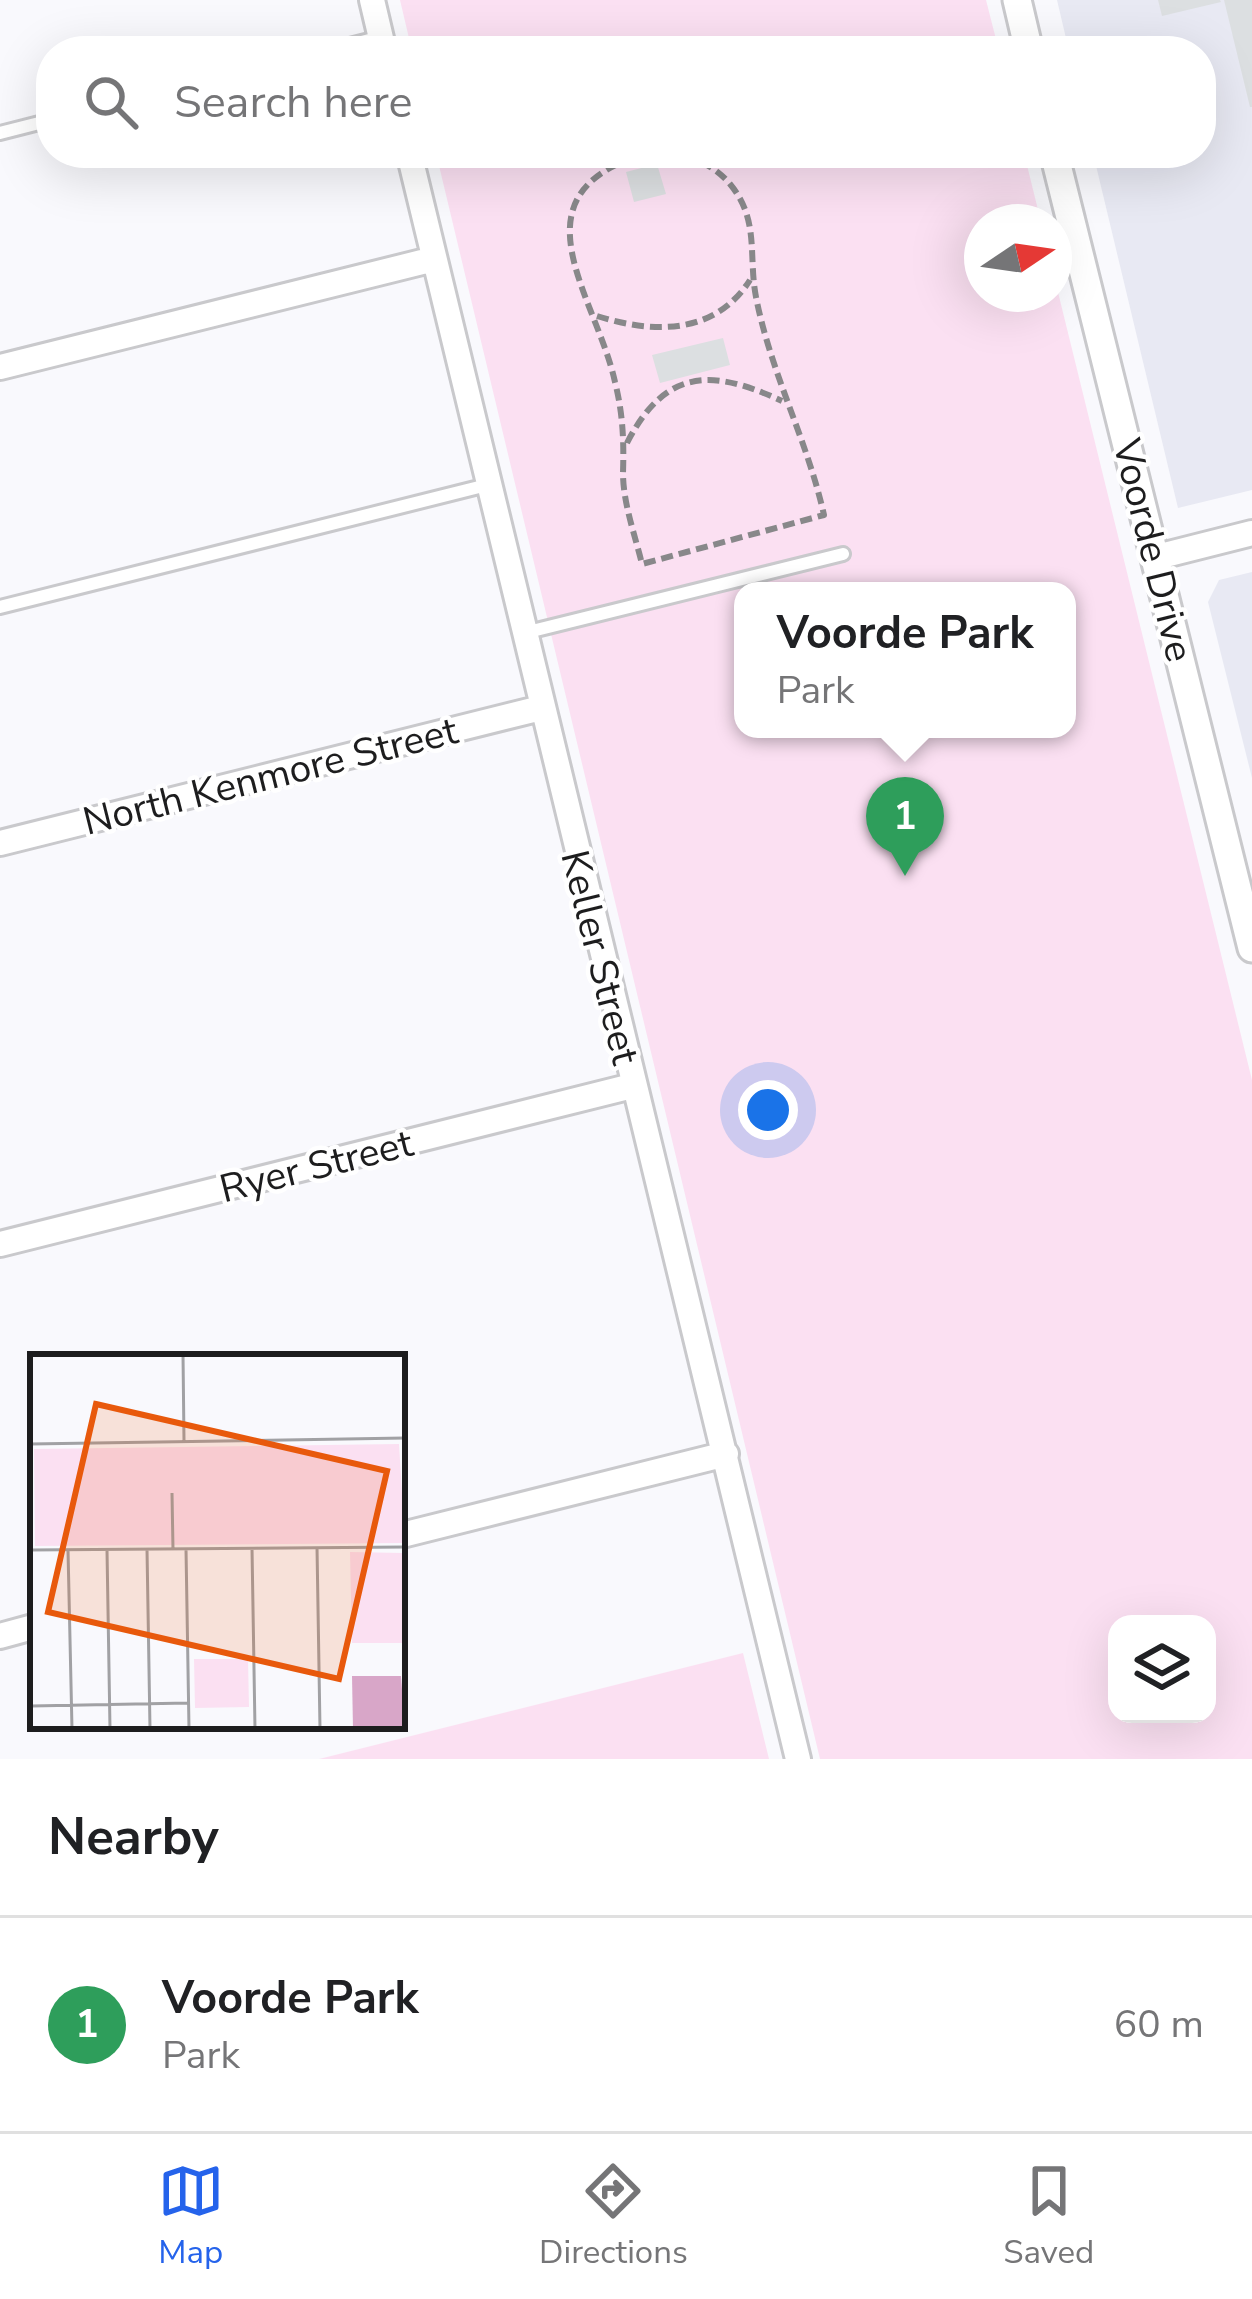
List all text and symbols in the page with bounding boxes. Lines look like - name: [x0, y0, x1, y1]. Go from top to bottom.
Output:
- search box: [36, 36, 1216, 168]
- icon: search: [78, 69, 144, 135]
- text: Search here: [174, 72, 413, 133]
- north arrow: [964, 204, 1072, 312]
- street label: Voorde Drive: [1099, 433, 1206, 667]
- popup: [734, 582, 1076, 738]
- text: Voorde Park: [777, 603, 1033, 664]
- text: Park: [777, 664, 855, 717]
- street label: North Kenmore Street: [78, 704, 463, 849]
- pin: 1: [866, 777, 944, 876]
- street label: Keller Street: [547, 845, 652, 1070]
- your location: [738, 1080, 798, 1140]
- street label: Ryer Street: [214, 1117, 419, 1216]
- inset map: [30, 1354, 405, 1729]
- map controls: [1108, 1615, 1216, 1723]
- button: layers: [1108, 1615, 1216, 1723]
- text: Nearby: [48, 1802, 219, 1872]
- text: Voorde Park: [162, 1968, 419, 2029]
- text: 1: [75, 1998, 99, 2051]
- text: 60 m: [1114, 1998, 1204, 2051]
- text: Park: [162, 2029, 240, 2082]
- tab: Map: [158, 2158, 224, 2275]
- tab: Directions: [539, 2158, 688, 2275]
- tab: Saved: [1003, 2158, 1094, 2275]

